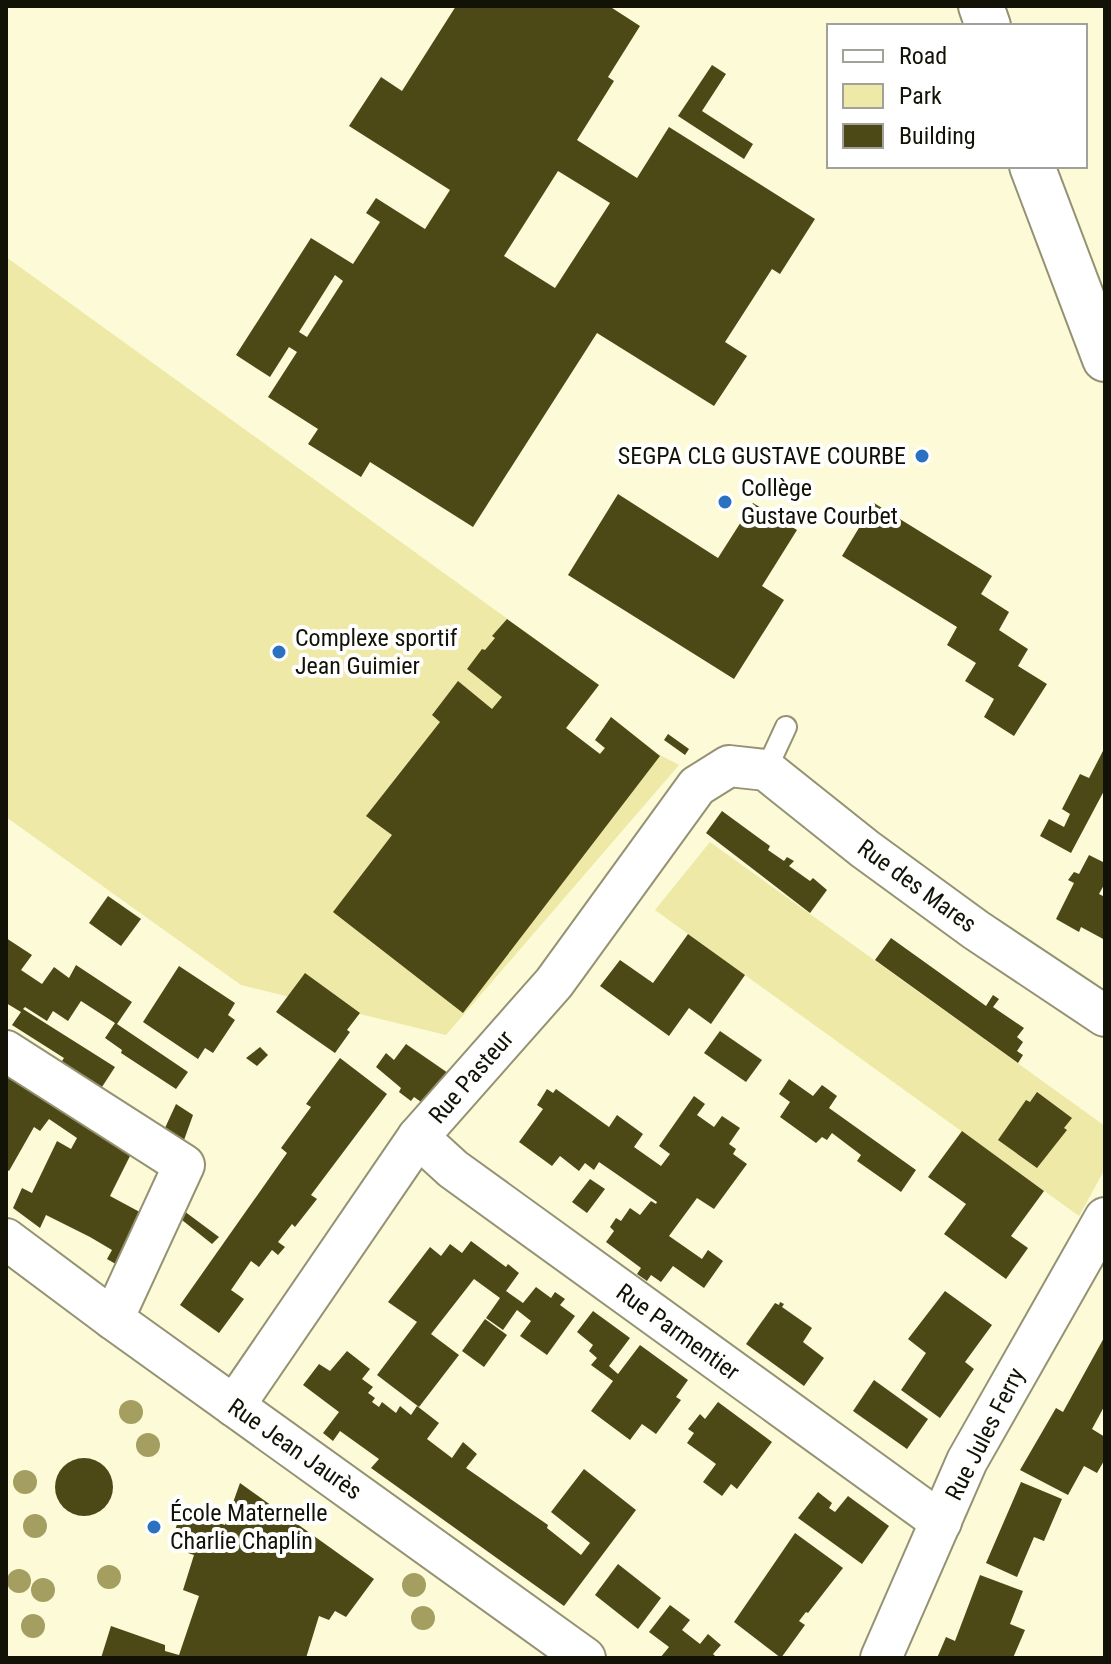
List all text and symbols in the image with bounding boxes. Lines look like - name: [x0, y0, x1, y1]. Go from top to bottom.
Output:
- legend: [827, 24, 1087, 168]
- text: Road: [899, 42, 947, 70]
- text: Park: [899, 82, 942, 110]
- text: Building: [899, 122, 976, 150]
- place label: SEGPA CLG GUSTAVE COURBE: [618, 442, 906, 470]
- marker: SEGPA CLG GUSTAVE COURBE: [913, 447, 931, 465]
- place label: Collège Gustave Courbet: [741, 474, 898, 530]
- marker: Collège Gustave Courbet: [716, 493, 734, 511]
- place label: Complexe sportif Jean Guimier: [295, 624, 458, 680]
- marker: Complexe sportif Jean Guimier: [270, 643, 288, 661]
- street label: Rue des Mares: [852, 834, 982, 938]
- street label: Rue Pasteur: [423, 1025, 519, 1129]
- street label: Rue Parmentier: [611, 1278, 745, 1386]
- street label: Rue Jules Ferry: [940, 1363, 1030, 1505]
- street label: Rue Jean Jaurès: [223, 1393, 367, 1505]
- place label: École Maternelle Charlie Chaplin: [170, 1499, 328, 1555]
- marker: École Maternelle Charlie Chaplin: [145, 1518, 163, 1536]

